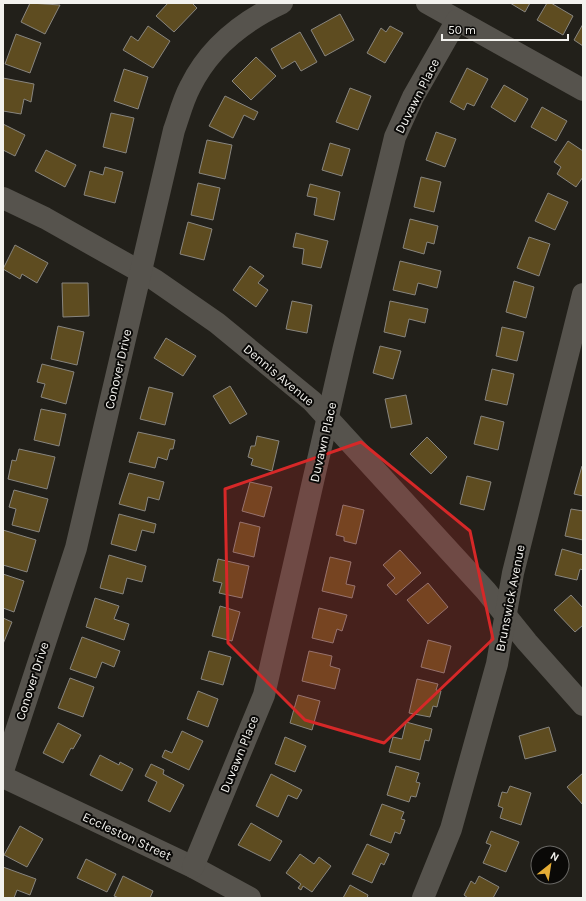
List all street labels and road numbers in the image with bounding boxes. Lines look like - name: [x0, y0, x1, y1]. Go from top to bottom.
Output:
- street label: Duvawn Place: [392, 56, 442, 136]
- street label: Conover Drive: [102, 327, 135, 410]
- street label: Dennis Avenue: [241, 341, 318, 409]
- street label: Duvawn Place: [306, 400, 340, 484]
- street label: Brunswick Avenue: [492, 543, 528, 653]
- street label: Conover Drive: [12, 640, 52, 722]
- street label: Duvawn Place: [217, 713, 261, 795]
- street label: Eccleston Street: [80, 809, 174, 863]

